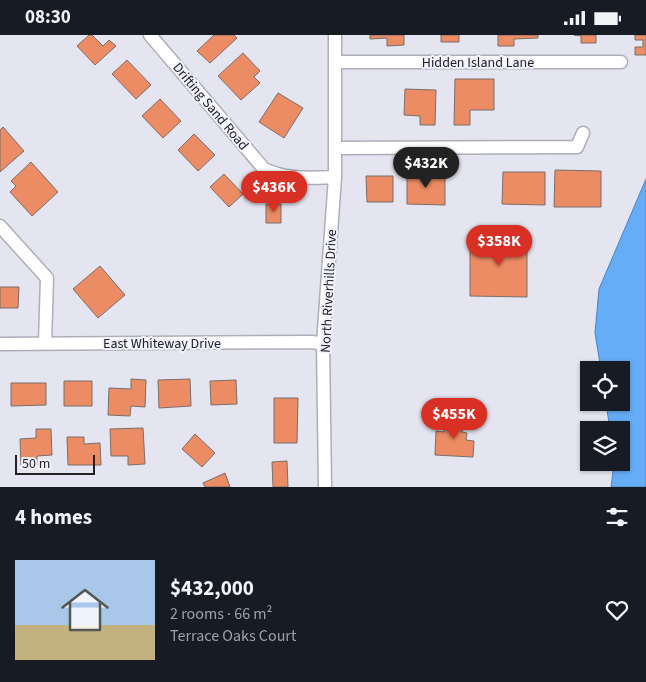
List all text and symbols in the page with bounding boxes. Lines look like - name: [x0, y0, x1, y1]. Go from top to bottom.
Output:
- text: 08:30: [25, 4, 71, 31]
- street label: Hidden Island Lane: [422, 53, 534, 73]
- street label: Drifting Sand Road: [168, 58, 253, 155]
- pin: $432K: [391, 147, 461, 189]
- text: $432K: [404, 152, 448, 174]
- pin: $436K: [239, 171, 309, 213]
- text: $436K: [252, 176, 296, 198]
- pin: $358K: [464, 225, 534, 267]
- street label: North Riverhills Drive: [316, 229, 342, 353]
- text: $358K: [477, 230, 521, 252]
- street label: East Whiteway Drive: [103, 334, 221, 354]
- map controls: [580, 361, 630, 471]
- button: locate: [580, 361, 630, 411]
- pin: $455K: [419, 397, 489, 440]
- text: $455K: [432, 403, 476, 425]
- button: layers: [580, 421, 630, 471]
- scale bar: [15, 452, 95, 475]
- text: 50 m: [22, 454, 50, 474]
- text: 4 homes: [15, 502, 92, 532]
- icon: filters: [603, 503, 631, 531]
- text: $432,000: [170, 573, 254, 603]
- icon: home: [55, 580, 115, 640]
- icon: heart: [603, 596, 631, 624]
- text: 2 rooms · 66 m²: [170, 603, 272, 625]
- text: Terrace Oaks Court: [170, 625, 296, 647]

